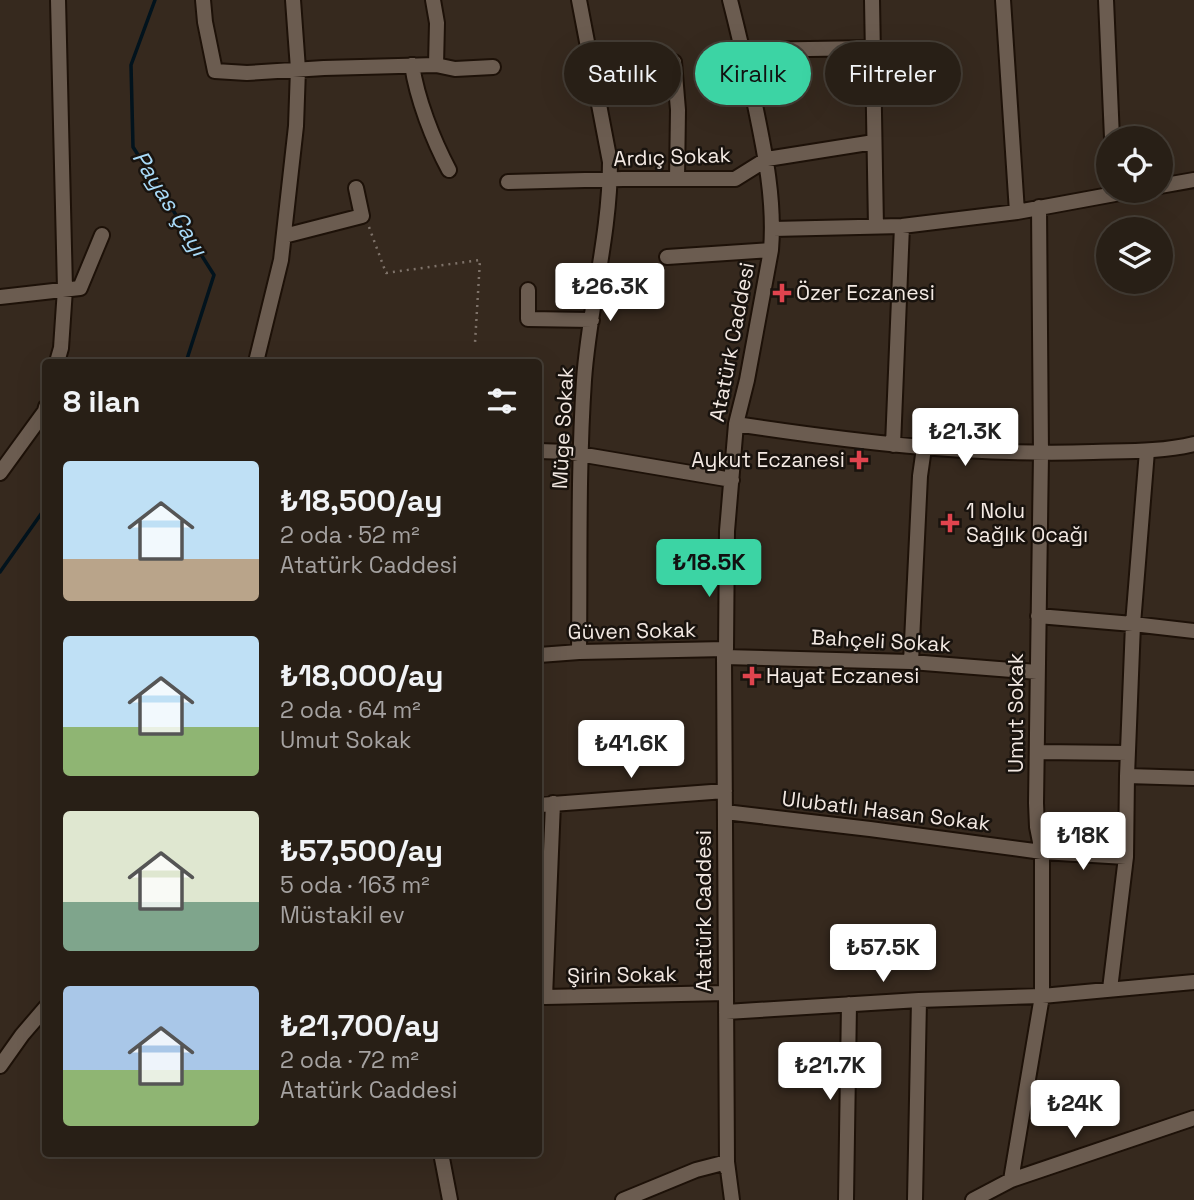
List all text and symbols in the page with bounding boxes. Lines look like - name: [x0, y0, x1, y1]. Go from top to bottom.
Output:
- chip: Satılık: [564, 42, 681, 105]
- chip: Kiralık: [695, 42, 811, 105]
- chip: Filtreler: [825, 42, 961, 105]
- map controls: [1096, 126, 1173, 294]
- button: locate: [1096, 126, 1173, 203]
- street label: Ardıç Sokak: [613, 141, 731, 172]
- water label: Payas Çayı: [126, 145, 215, 263]
- button: layers: [1096, 217, 1173, 294]
- street label: Atatürk Caddesi: [703, 260, 760, 424]
- pin: ₺26.3K: [553, 264, 667, 323]
- text: ₺26.3K: [571, 271, 649, 301]
- place label: Özer Eczanesi: [796, 279, 935, 306]
- marker: Özer Eczanesi: [774, 285, 790, 301]
- street label: Müge Sokak: [546, 366, 579, 490]
- text: 8 ilan: [63, 382, 140, 421]
- icon: filters: [483, 382, 521, 420]
- pin: ₺21.3K: [908, 408, 1022, 468]
- text: ₺21.3K: [928, 416, 1002, 446]
- place label: Aykut Eczanesi: [691, 446, 845, 473]
- marker: Aykut Eczanesi: [851, 452, 867, 468]
- text: ₺18,500/ay: [280, 481, 442, 520]
- icon: home: [119, 489, 203, 573]
- place label: 1 Nolu Sağlık Ocağı: [966, 497, 1088, 548]
- marker: 1 Nolu Sağlık Ocağı: [940, 513, 960, 533]
- text: 2 oda · 52 m²: [280, 520, 420, 550]
- pin: ₺18.5K: [652, 540, 766, 599]
- text: ₺18.5K: [672, 547, 746, 577]
- text: Atatürk Caddesi: [280, 550, 457, 580]
- street label: Güven Sokak: [567, 616, 697, 645]
- street label: Bahçeli Sokak: [811, 623, 952, 658]
- street label: Umut Sokak: [1002, 653, 1029, 773]
- text: ₺18,000/ay: [280, 656, 444, 695]
- place label: Hayat Eczanesi: [766, 662, 919, 689]
- icon: home: [119, 664, 203, 748]
- marker: Hayat Eczanesi: [744, 668, 760, 684]
- text: 2 oda · 64 m²: [280, 695, 421, 725]
- pin: ₺41.6K: [574, 720, 688, 780]
- text: Umut Sokak: [280, 725, 412, 755]
- text: ₺41.6K: [594, 728, 668, 758]
- street label: Ulubatlı Hasan Sokak: [780, 784, 992, 837]
- pin: ₺18K: [1042, 812, 1124, 872]
- text: ₺18K: [1057, 820, 1109, 850]
- street label: Atatürk Caddesi: [690, 830, 717, 992]
- text: ₺57,500/ay: [280, 831, 443, 870]
- icon: home: [119, 839, 203, 923]
- text: 5 oda · 163 m²: [280, 870, 430, 900]
- text: Müstakil ev: [280, 900, 405, 930]
- pin: ₺57.5K: [826, 925, 940, 984]
- text: ₺57.5K: [846, 932, 920, 962]
- street label: Şirin Sokak: [567, 960, 677, 989]
- text: ₺21,700/ay: [280, 1006, 440, 1045]
- icon: home: [119, 1014, 203, 1098]
- pin: ₺21.7K: [773, 1042, 887, 1102]
- text: 2 oda · 72 m²: [280, 1045, 419, 1075]
- text: ₺21.7K: [794, 1050, 866, 1080]
- text: Atatürk Caddesi: [280, 1075, 457, 1105]
- pin: ₺24K: [1034, 1080, 1116, 1140]
- text: ₺24K: [1047, 1088, 1103, 1118]

